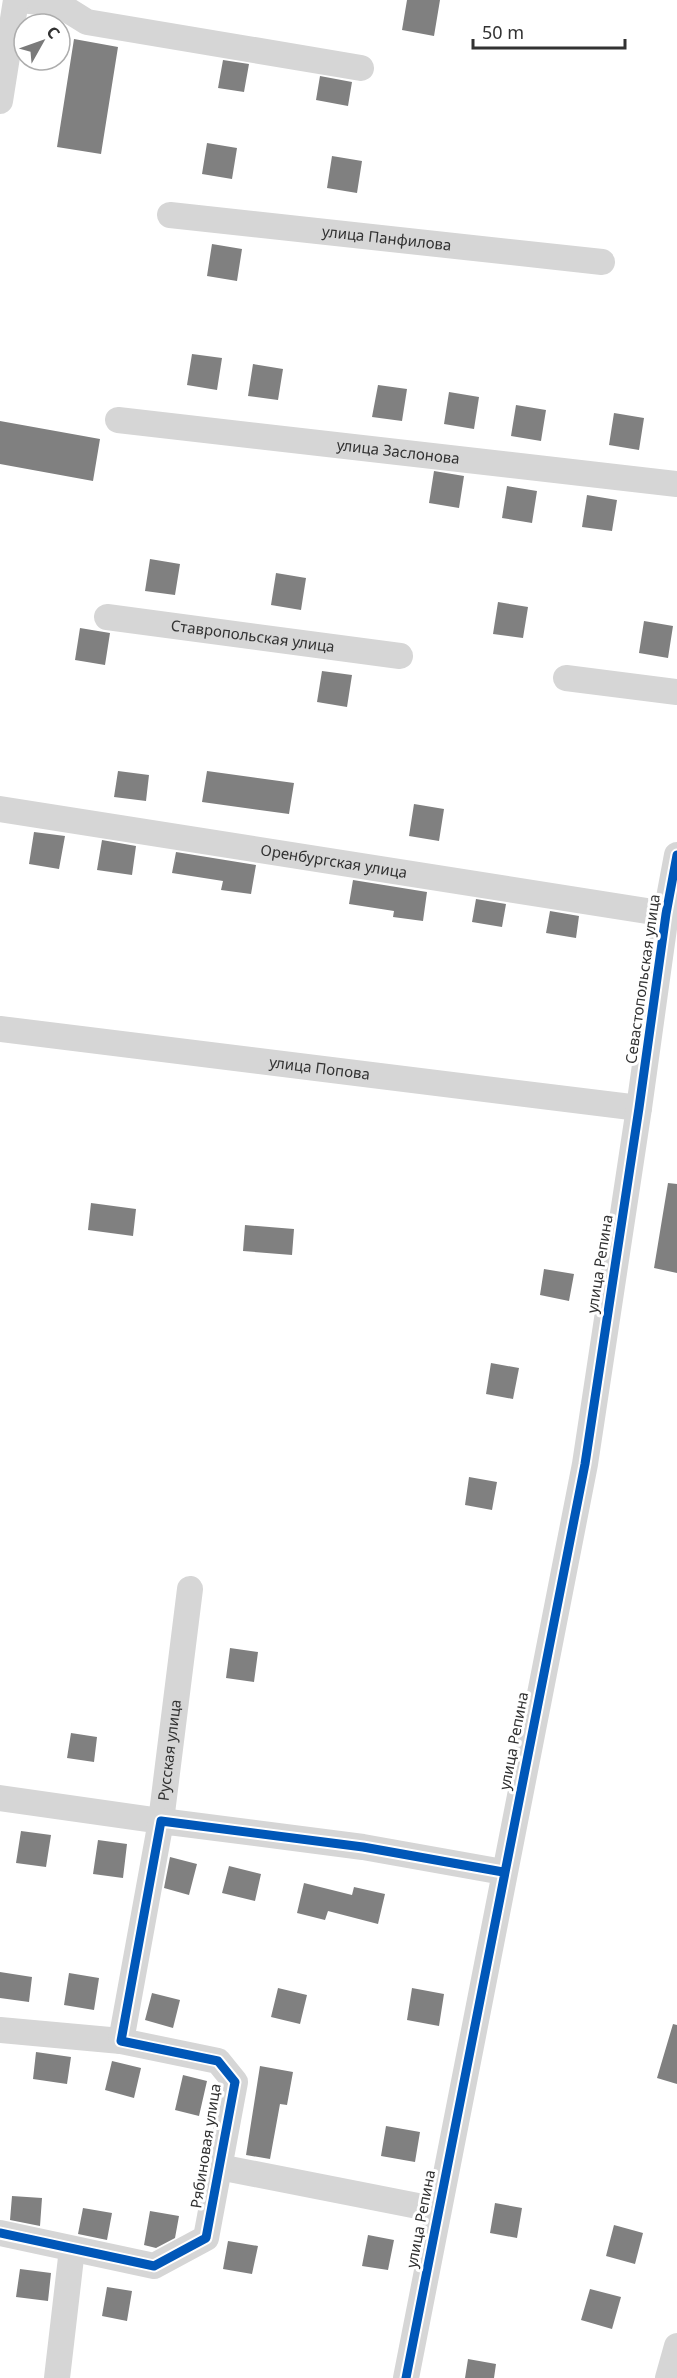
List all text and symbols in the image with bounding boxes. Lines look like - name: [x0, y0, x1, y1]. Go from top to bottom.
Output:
- north arrow: [12, 12, 72, 72]
- scale bar: [473, 12, 624, 50]
- text: 50 m: [482, 20, 524, 44]
- text: С: [42, 21, 65, 43]
- street label: улица Панфилова: [321, 221, 453, 255]
- street label: улица Заслонова: [336, 434, 461, 468]
- street label: Ставропольская улица: [170, 615, 336, 656]
- street label: Оренбургская улица: [259, 839, 409, 882]
- street label: Севастопольская улица: [620, 893, 664, 1065]
- street label: улица Попова: [268, 1051, 371, 1084]
- street label: улица Репина: [581, 1213, 617, 1315]
- street label: улица Репина: [494, 1690, 532, 1792]
- street label: Русская улица: [153, 1698, 185, 1802]
- street label: Рябиновая улица: [185, 2082, 225, 2210]
- street label: улица Репина: [401, 2168, 439, 2270]

